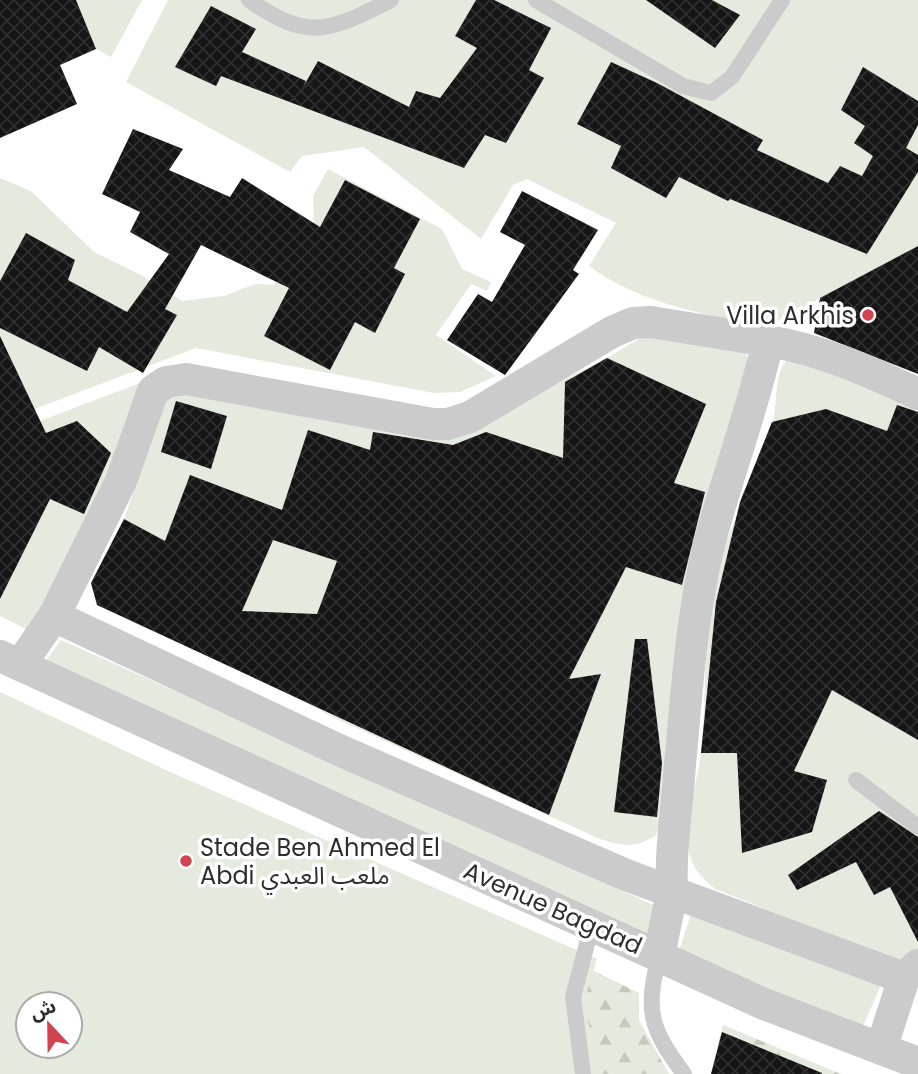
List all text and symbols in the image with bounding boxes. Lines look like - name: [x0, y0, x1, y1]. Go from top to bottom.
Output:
- place label: Villa Arkhis: [726, 299, 854, 332]
- marker: Villa Arkhis: [860, 307, 876, 323]
- place label: Stade Ben Ahmed El Abdi ملعب العبدي: [200, 831, 440, 894]
- marker: Stade Ben Ahmed El Abdi ملعب العبدي: [178, 853, 194, 869]
- street label: Avenue Bagdad: [458, 854, 648, 962]
- north arrow: [14, 990, 84, 1060]
- text: ش: [26, 992, 60, 1027]

